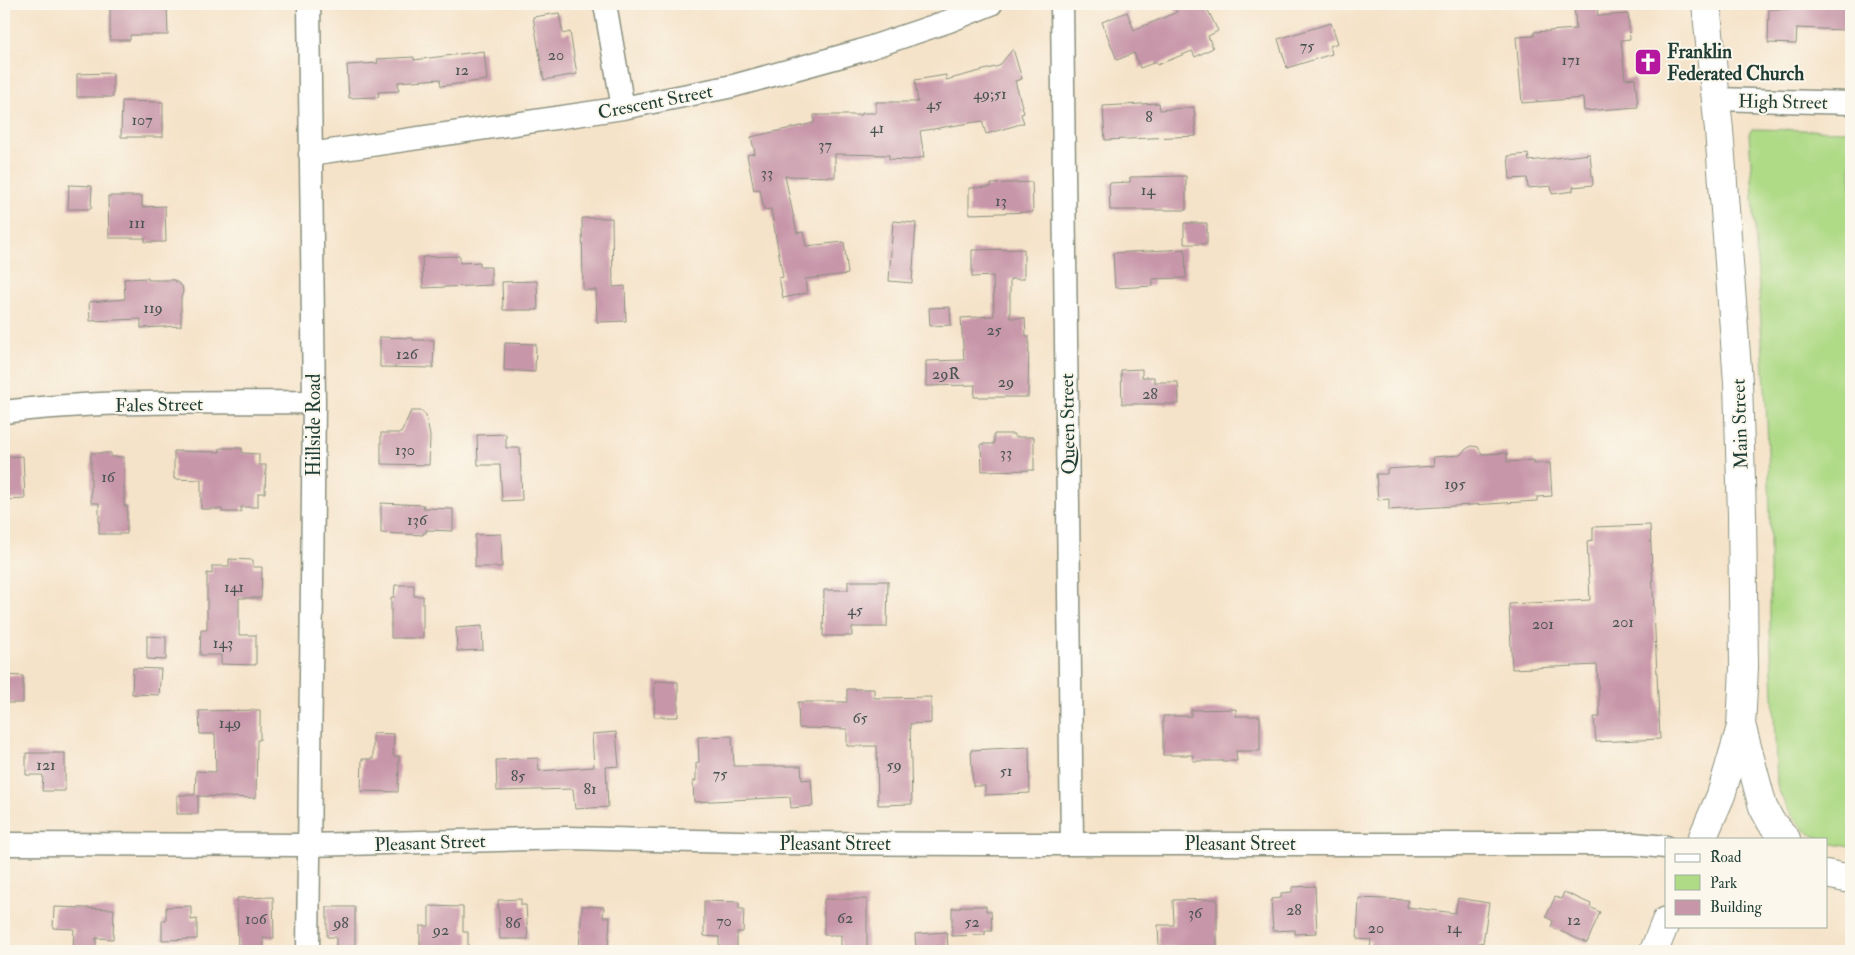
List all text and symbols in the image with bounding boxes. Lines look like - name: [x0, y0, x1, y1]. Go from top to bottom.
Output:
- house number: 75: [1300, 36, 1314, 56]
- place label: Franklin Federated Church: [1667, 40, 1804, 86]
- house number: 20: [548, 45, 564, 65]
- church icon: Franklin Federated Church: [1633, 47, 1663, 77]
- house number: 171: [1562, 50, 1580, 70]
- house number: 12: [455, 60, 469, 80]
- street label: Crescent Street: [596, 79, 715, 125]
- house number: 49;51: [973, 84, 1007, 104]
- street label: High Street: [1738, 89, 1828, 115]
- house number: 45: [926, 94, 942, 114]
- house number: 8: [1145, 107, 1153, 127]
- house number: 107: [131, 110, 153, 130]
- house number: 41: [870, 118, 884, 138]
- house number: 37: [818, 135, 832, 155]
- house number: 33: [761, 163, 773, 183]
- house number: 14: [1141, 180, 1157, 200]
- house number: 13: [995, 191, 1007, 211]
- house number: 111: [128, 213, 146, 233]
- house number: 119: [143, 298, 163, 318]
- house number: 25: [986, 320, 1002, 340]
- house number: 126: [396, 344, 419, 364]
- house number: 29R: [932, 364, 960, 384]
- house number: 29: [998, 372, 1014, 392]
- street label: Hillside Road: [302, 373, 326, 476]
- street label: Queen Street: [1055, 373, 1081, 475]
- street label: Main Street: [1726, 378, 1754, 470]
- house number: 28: [1142, 384, 1158, 404]
- street label: Fales Street: [115, 392, 203, 418]
- house number: 130: [395, 440, 415, 460]
- house number: 33: [1000, 443, 1012, 463]
- house number: 16: [101, 467, 116, 487]
- house number: 195: [1445, 474, 1465, 494]
- house number: 136: [407, 510, 428, 530]
- house number: 141: [224, 577, 244, 597]
- house number: 45: [847, 600, 863, 620]
- house number: 201: [1612, 612, 1634, 632]
- house number: 201: [1532, 614, 1554, 634]
- house number: 143: [213, 633, 233, 653]
- house number: 65: [852, 708, 868, 728]
- house number: 149: [219, 713, 241, 733]
- house number: 121: [36, 755, 56, 775]
- house number: 59: [886, 755, 902, 775]
- house number: 51: [1000, 761, 1012, 781]
- house number: 75: [713, 764, 727, 784]
- house number: 85: [511, 766, 525, 786]
- house number: 81: [583, 779, 597, 799]
- street label: Pleasant Street: [374, 829, 486, 857]
- street label: Pleasant Street: [779, 832, 891, 856]
- street label: Pleasant Street: [1184, 832, 1296, 856]
- legend: [1665, 838, 1828, 928]
- text: Road: [1710, 848, 1742, 867]
- text: Park: [1710, 874, 1737, 893]
- text: Building: [1710, 898, 1762, 917]
- house number: 28: [1286, 900, 1302, 920]
- house number: 36: [1188, 903, 1203, 923]
- house number: 62: [837, 908, 853, 928]
- house number: 106: [245, 909, 268, 929]
- house number: 12: [1567, 910, 1581, 930]
- house number: 70: [716, 911, 732, 931]
- house number: 52: [964, 912, 980, 932]
- house number: 98: [332, 913, 349, 933]
- house number: 86: [505, 913, 522, 933]
- house number: 20: [1368, 918, 1384, 938]
- house number: 14: [1447, 918, 1463, 938]
- house number: 92: [432, 920, 449, 940]

